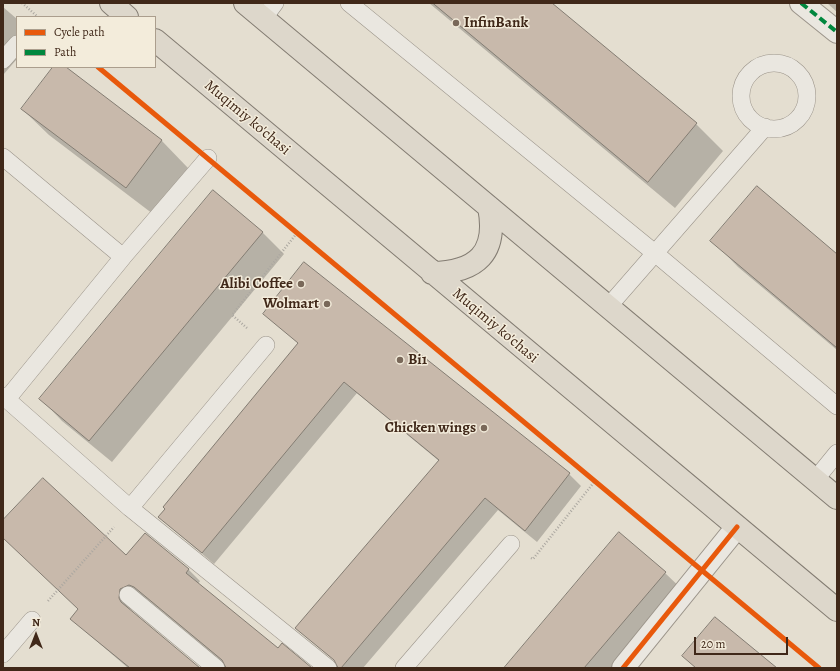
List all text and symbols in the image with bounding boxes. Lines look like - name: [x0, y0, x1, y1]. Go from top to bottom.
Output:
- place label: InfinBank: [464, 14, 528, 32]
- legend: [16, 16, 156, 68]
- marker: InfinBank: [451, 18, 461, 28]
- text: Cycle path: [54, 24, 105, 40]
- text: Path: [54, 44, 76, 60]
- street label: Muqimiy ko'chasi: [200, 77, 294, 159]
- place label: Alibi Coffee: [220, 275, 293, 293]
- marker: Alibi Coffee: [296, 279, 306, 289]
- street label: Muqimiy ko'chasi: [448, 285, 542, 367]
- place label: Wolmart: [263, 295, 319, 313]
- marker: Wolmart: [322, 299, 332, 309]
- place label: Bi1: [408, 351, 427, 369]
- marker: Bi1: [395, 355, 405, 365]
- place label: Chicken wings: [385, 419, 476, 437]
- marker: Chicken wings: [479, 423, 489, 433]
- north arrow: [16, 615, 56, 655]
- text: N: [32, 615, 40, 630]
- scale bar: [696, 629, 790, 655]
- text: 20 m: [701, 636, 725, 652]

